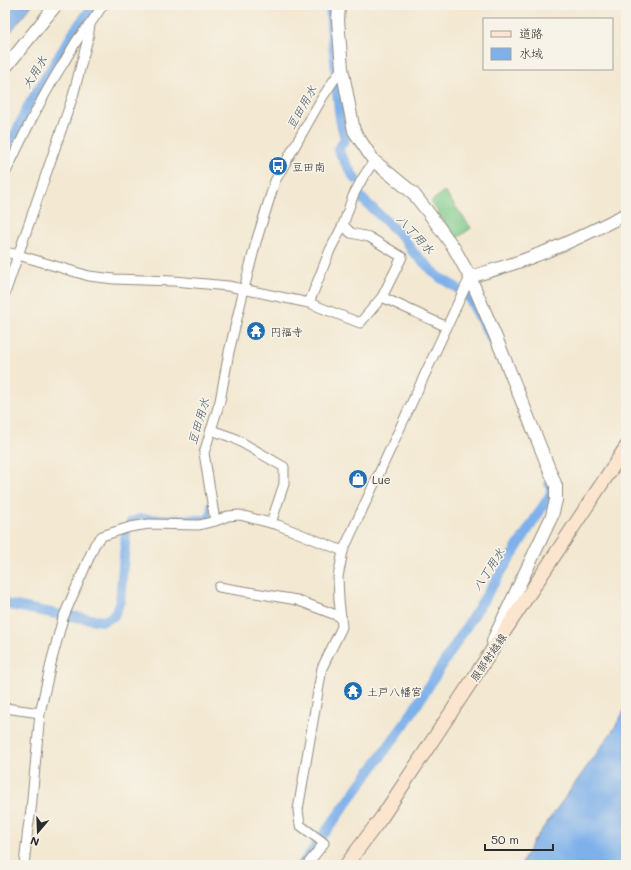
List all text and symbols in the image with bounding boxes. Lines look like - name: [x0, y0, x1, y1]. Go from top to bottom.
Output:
- legend: [483, 18, 613, 70]
- text: 道路: [519, 25, 543, 41]
- text: 水域: [519, 45, 543, 61]
- water label: 大用水: [18, 52, 50, 92]
- water label: 豆田用水: [282, 82, 320, 132]
- bus stop icon: 豆田南: [267, 155, 289, 177]
- place label: 豆田南: [292, 159, 325, 174]
- water label: 八丁用水: [394, 211, 438, 257]
- temple icon: 円福寺: [245, 320, 267, 342]
- place label: 円福寺: [270, 324, 303, 339]
- water label: 豆田用水: [183, 396, 213, 446]
- shop icon: Lue: [347, 468, 369, 490]
- place label: Lue: [372, 472, 391, 487]
- water label: 八丁用水: [468, 545, 508, 593]
- street label: 服部射越線: [466, 630, 510, 684]
- temple icon: 土戸八幡宮: [342, 680, 364, 702]
- place label: 土戸八幡宮: [367, 684, 422, 699]
- north arrow: [18, 812, 58, 852]
- scale bar: [485, 826, 553, 852]
- text: 50 m: [491, 831, 519, 847]
- text: N: [28, 833, 41, 850]

